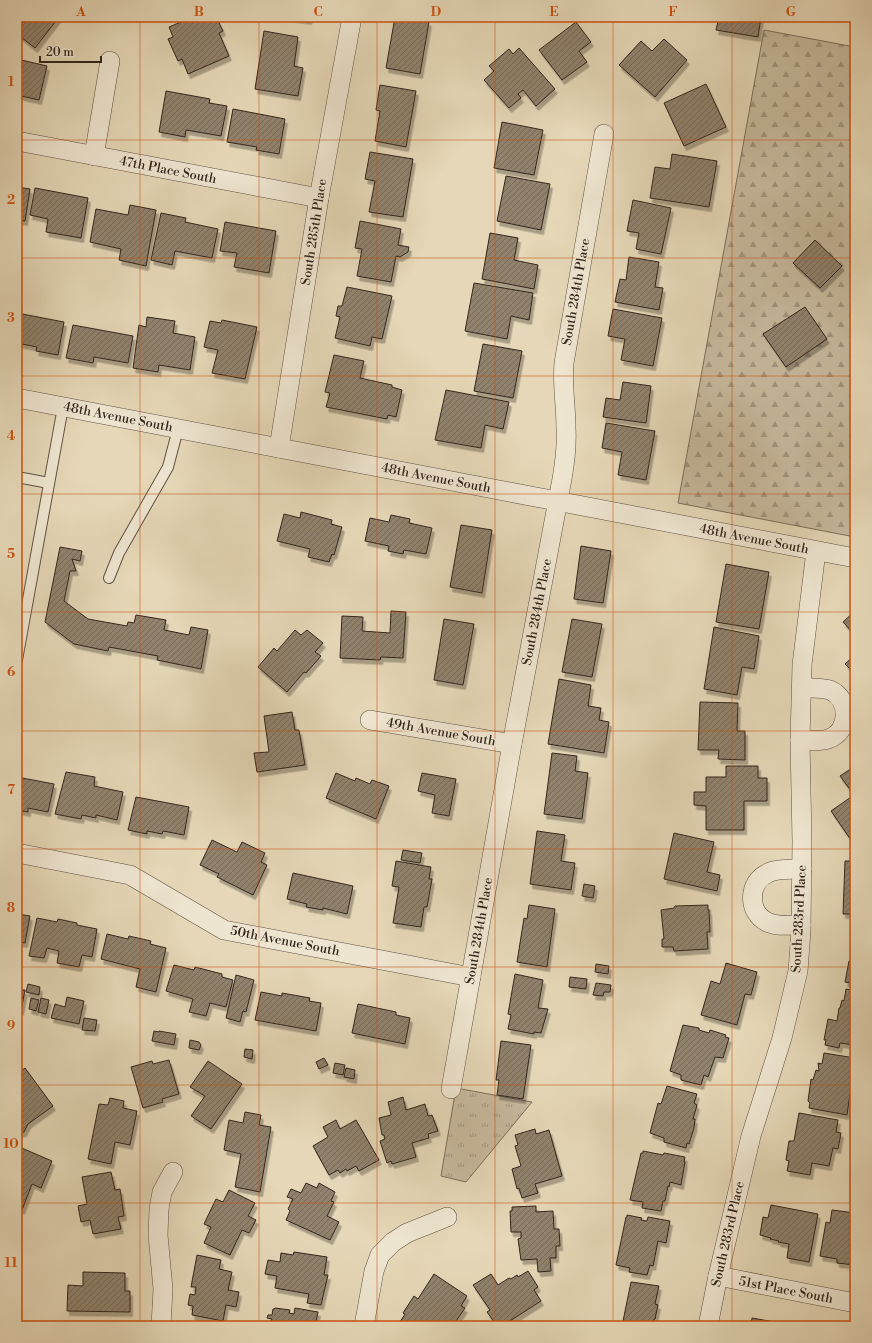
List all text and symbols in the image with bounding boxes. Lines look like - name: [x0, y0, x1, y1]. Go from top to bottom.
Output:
- text: A: [75, 4, 86, 20]
- text: B: [194, 4, 204, 20]
- text: C: [313, 4, 323, 20]
- text: D: [431, 4, 441, 20]
- text: E: [549, 4, 559, 20]
- text: F: [668, 4, 678, 20]
- text: G: [786, 4, 797, 20]
- scale bar: [40, 38, 101, 64]
- text: 20 m: [46, 45, 74, 60]
- text: 1: [8, 74, 15, 90]
- street label: 47th Place South: [118, 153, 218, 187]
- street label: South 285th Place: [298, 177, 330, 286]
- text: 2: [7, 192, 15, 208]
- street label: South 284th Place: [559, 237, 593, 347]
- text: 3: [7, 310, 15, 326]
- street label: 48th Avenue South: [62, 399, 174, 435]
- text: 4: [7, 428, 16, 444]
- street label: 48th Avenue South: [380, 460, 492, 496]
- street label: 48th Avenue South: [698, 521, 810, 557]
- text: 5: [7, 546, 15, 562]
- street label: South 284th Place: [519, 557, 555, 667]
- text: 6: [7, 664, 15, 680]
- street label: 49th Avenue South: [385, 714, 497, 750]
- text: 7: [7, 782, 15, 798]
- street label: South 283rd Place: [788, 864, 810, 973]
- street label: South 284th Place: [462, 876, 496, 986]
- text: 8: [7, 900, 15, 916]
- street label: 50th Avenue South: [229, 923, 341, 960]
- text: 9: [7, 1018, 15, 1034]
- text: 10: [3, 1136, 19, 1152]
- street label: South 283rd Place: [708, 1179, 748, 1288]
- text: 11: [5, 1255, 18, 1271]
- street label: 51st Place South: [738, 1273, 835, 1307]

